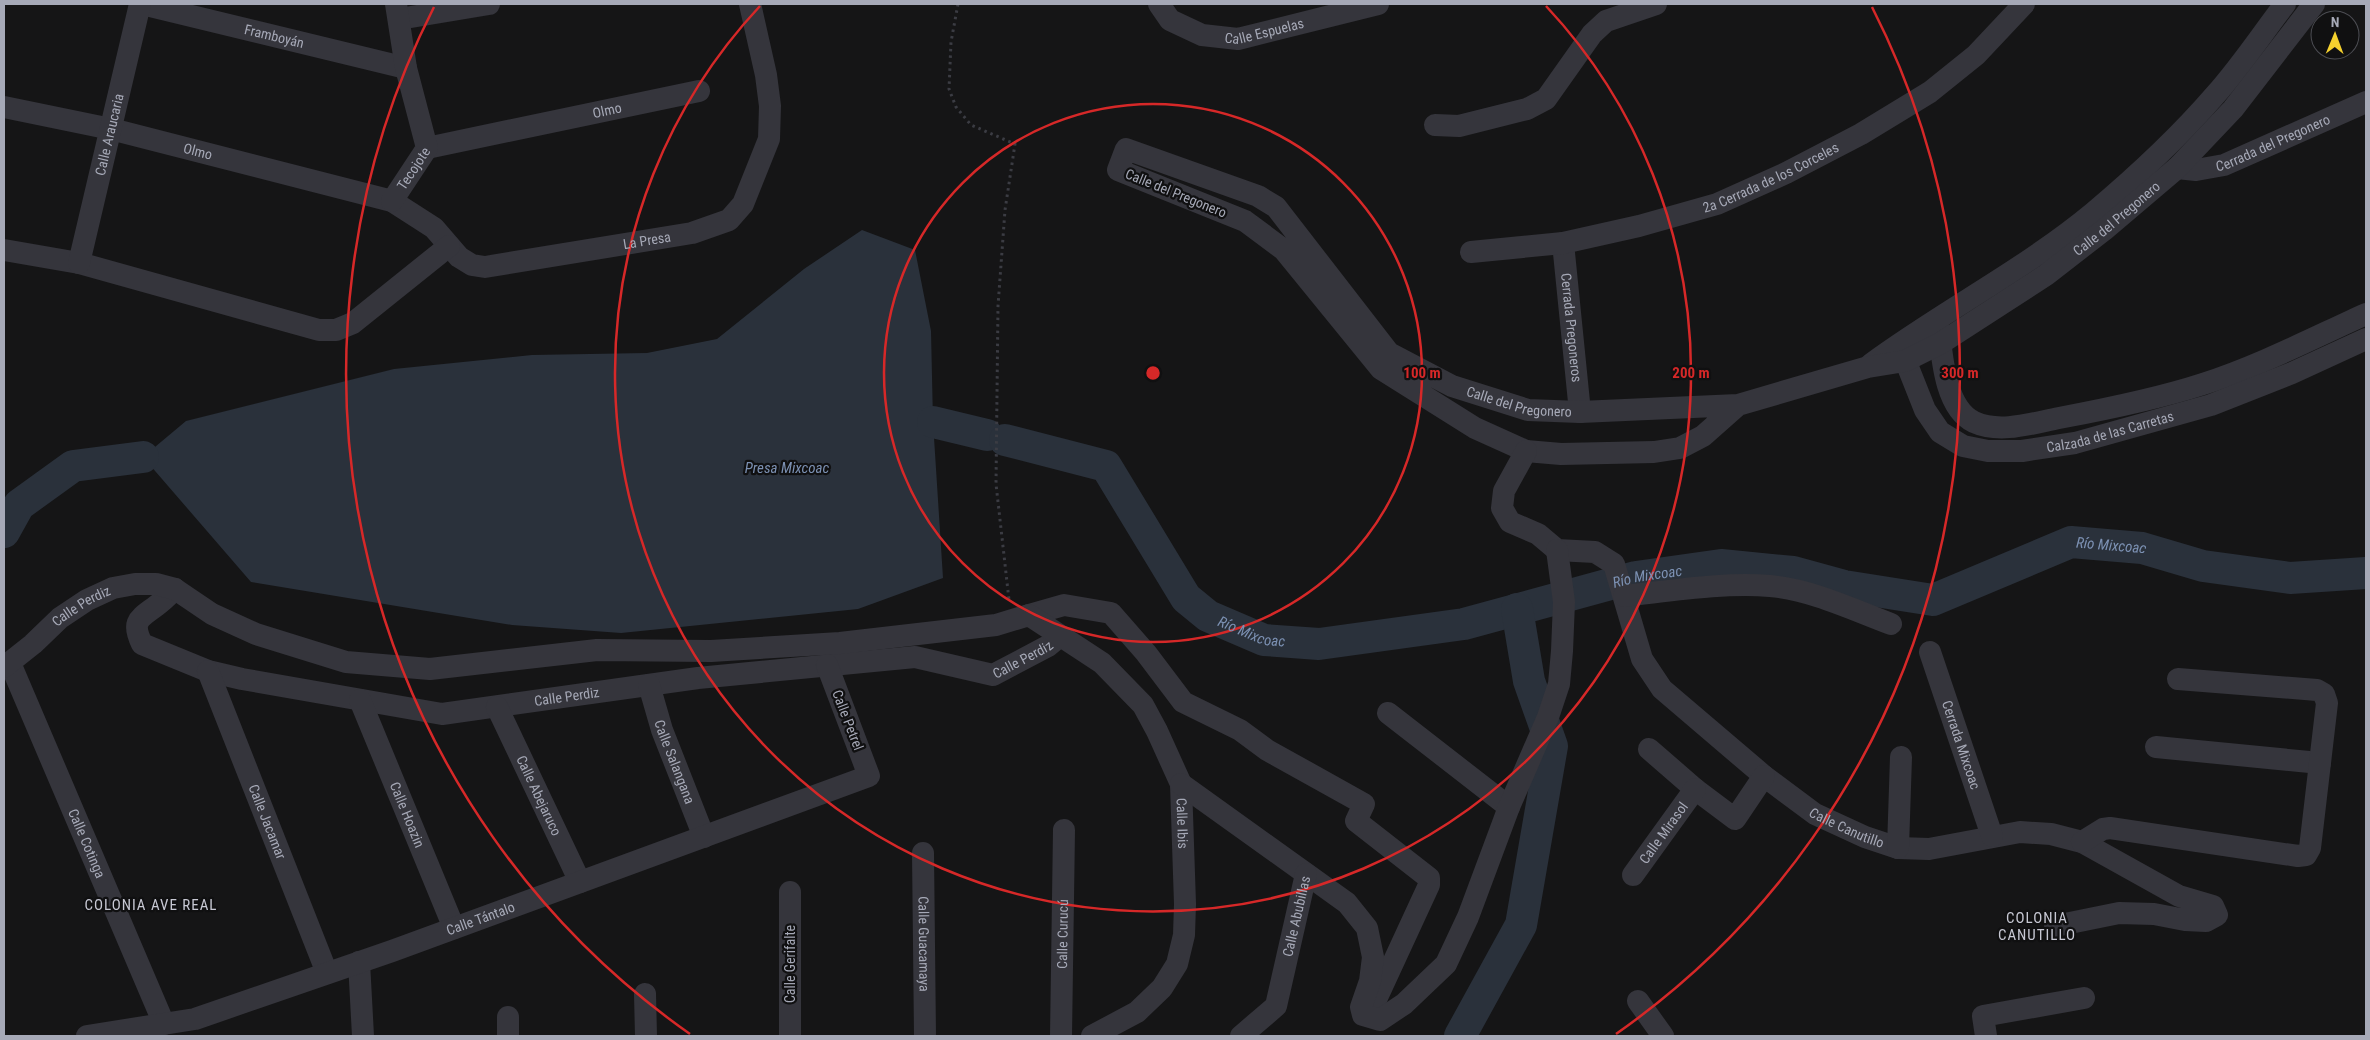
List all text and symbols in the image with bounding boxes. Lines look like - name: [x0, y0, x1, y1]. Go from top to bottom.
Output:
- north arrow: [2310, 10, 2360, 60]
- text: N: [2331, 14, 2340, 30]
- street label: Calle Espuelas: [1224, 15, 1305, 47]
- street label: Framboyán: [243, 21, 306, 51]
- street label: Calle Araucaria: [92, 92, 127, 177]
- street label: Olmo: [591, 99, 623, 121]
- street label: Cerrada del Pregonero: [2215, 111, 2332, 174]
- street label: 2a Cerrada de los Corceles: [1701, 139, 1841, 216]
- street label: Olmo: [182, 140, 214, 163]
- street label: Tecojote: [394, 144, 434, 193]
- street label: Calle del Pregonero: [1123, 165, 1229, 221]
- street label: Calle del Pregonero: [2070, 178, 2163, 259]
- street label: La Presa: [622, 229, 672, 252]
- street label: Cerrada Pregoneros: [1558, 272, 1585, 383]
- centre of rings: [1144, 364, 1162, 382]
- text: 100 m: [1403, 364, 1441, 382]
- text: 200 m: [1672, 364, 1710, 382]
- text: 300 m: [1941, 364, 1979, 382]
- street label: Calle del Pregonero: [1465, 383, 1572, 420]
- street label: Calzada de las Carretas: [2045, 408, 2175, 455]
- water label: Presa Mixcoac: [745, 459, 830, 477]
- water label: Río Mixcoac: [2075, 533, 2149, 558]
- water label: Río Mixcoac: [1611, 562, 1683, 592]
- street label: Calle Perdiz: [48, 582, 113, 630]
- water label: Río Mixcoac: [1215, 612, 1286, 651]
- street label: Calle Perdiz: [990, 637, 1056, 682]
- street label: Calle Perdiz: [533, 684, 600, 709]
- street label: Calle Petrel: [829, 688, 867, 752]
- street label: Cerrada Mixcoac: [1939, 698, 1984, 791]
- street label: Calle Salangana: [651, 718, 698, 806]
- street label: Calle Abejaruco: [513, 753, 565, 838]
- street label: Calle Hoazin: [387, 779, 428, 850]
- street label: Calle Jacamar: [245, 782, 289, 861]
- street label: Calle Ibis: [1173, 798, 1191, 849]
- street label: Calle Mirasol: [1636, 799, 1691, 867]
- street label: Calle Canutillo: [1806, 804, 1886, 851]
- street label: Calle Cotinga: [65, 806, 109, 880]
- street label: Calle Abubillas: [1279, 874, 1313, 958]
- district label: COLONIA AVE REAL: [85, 896, 217, 914]
- street label: Calle Guacamaya: [915, 896, 933, 992]
- street label: Calle Tántalo: [444, 899, 517, 938]
- street label: Calle Curucú: [1054, 899, 1071, 969]
- district label: COLONIA CANUTILLO: [1998, 909, 2076, 944]
- street label: Calle Gerifalte: [782, 924, 798, 1003]

